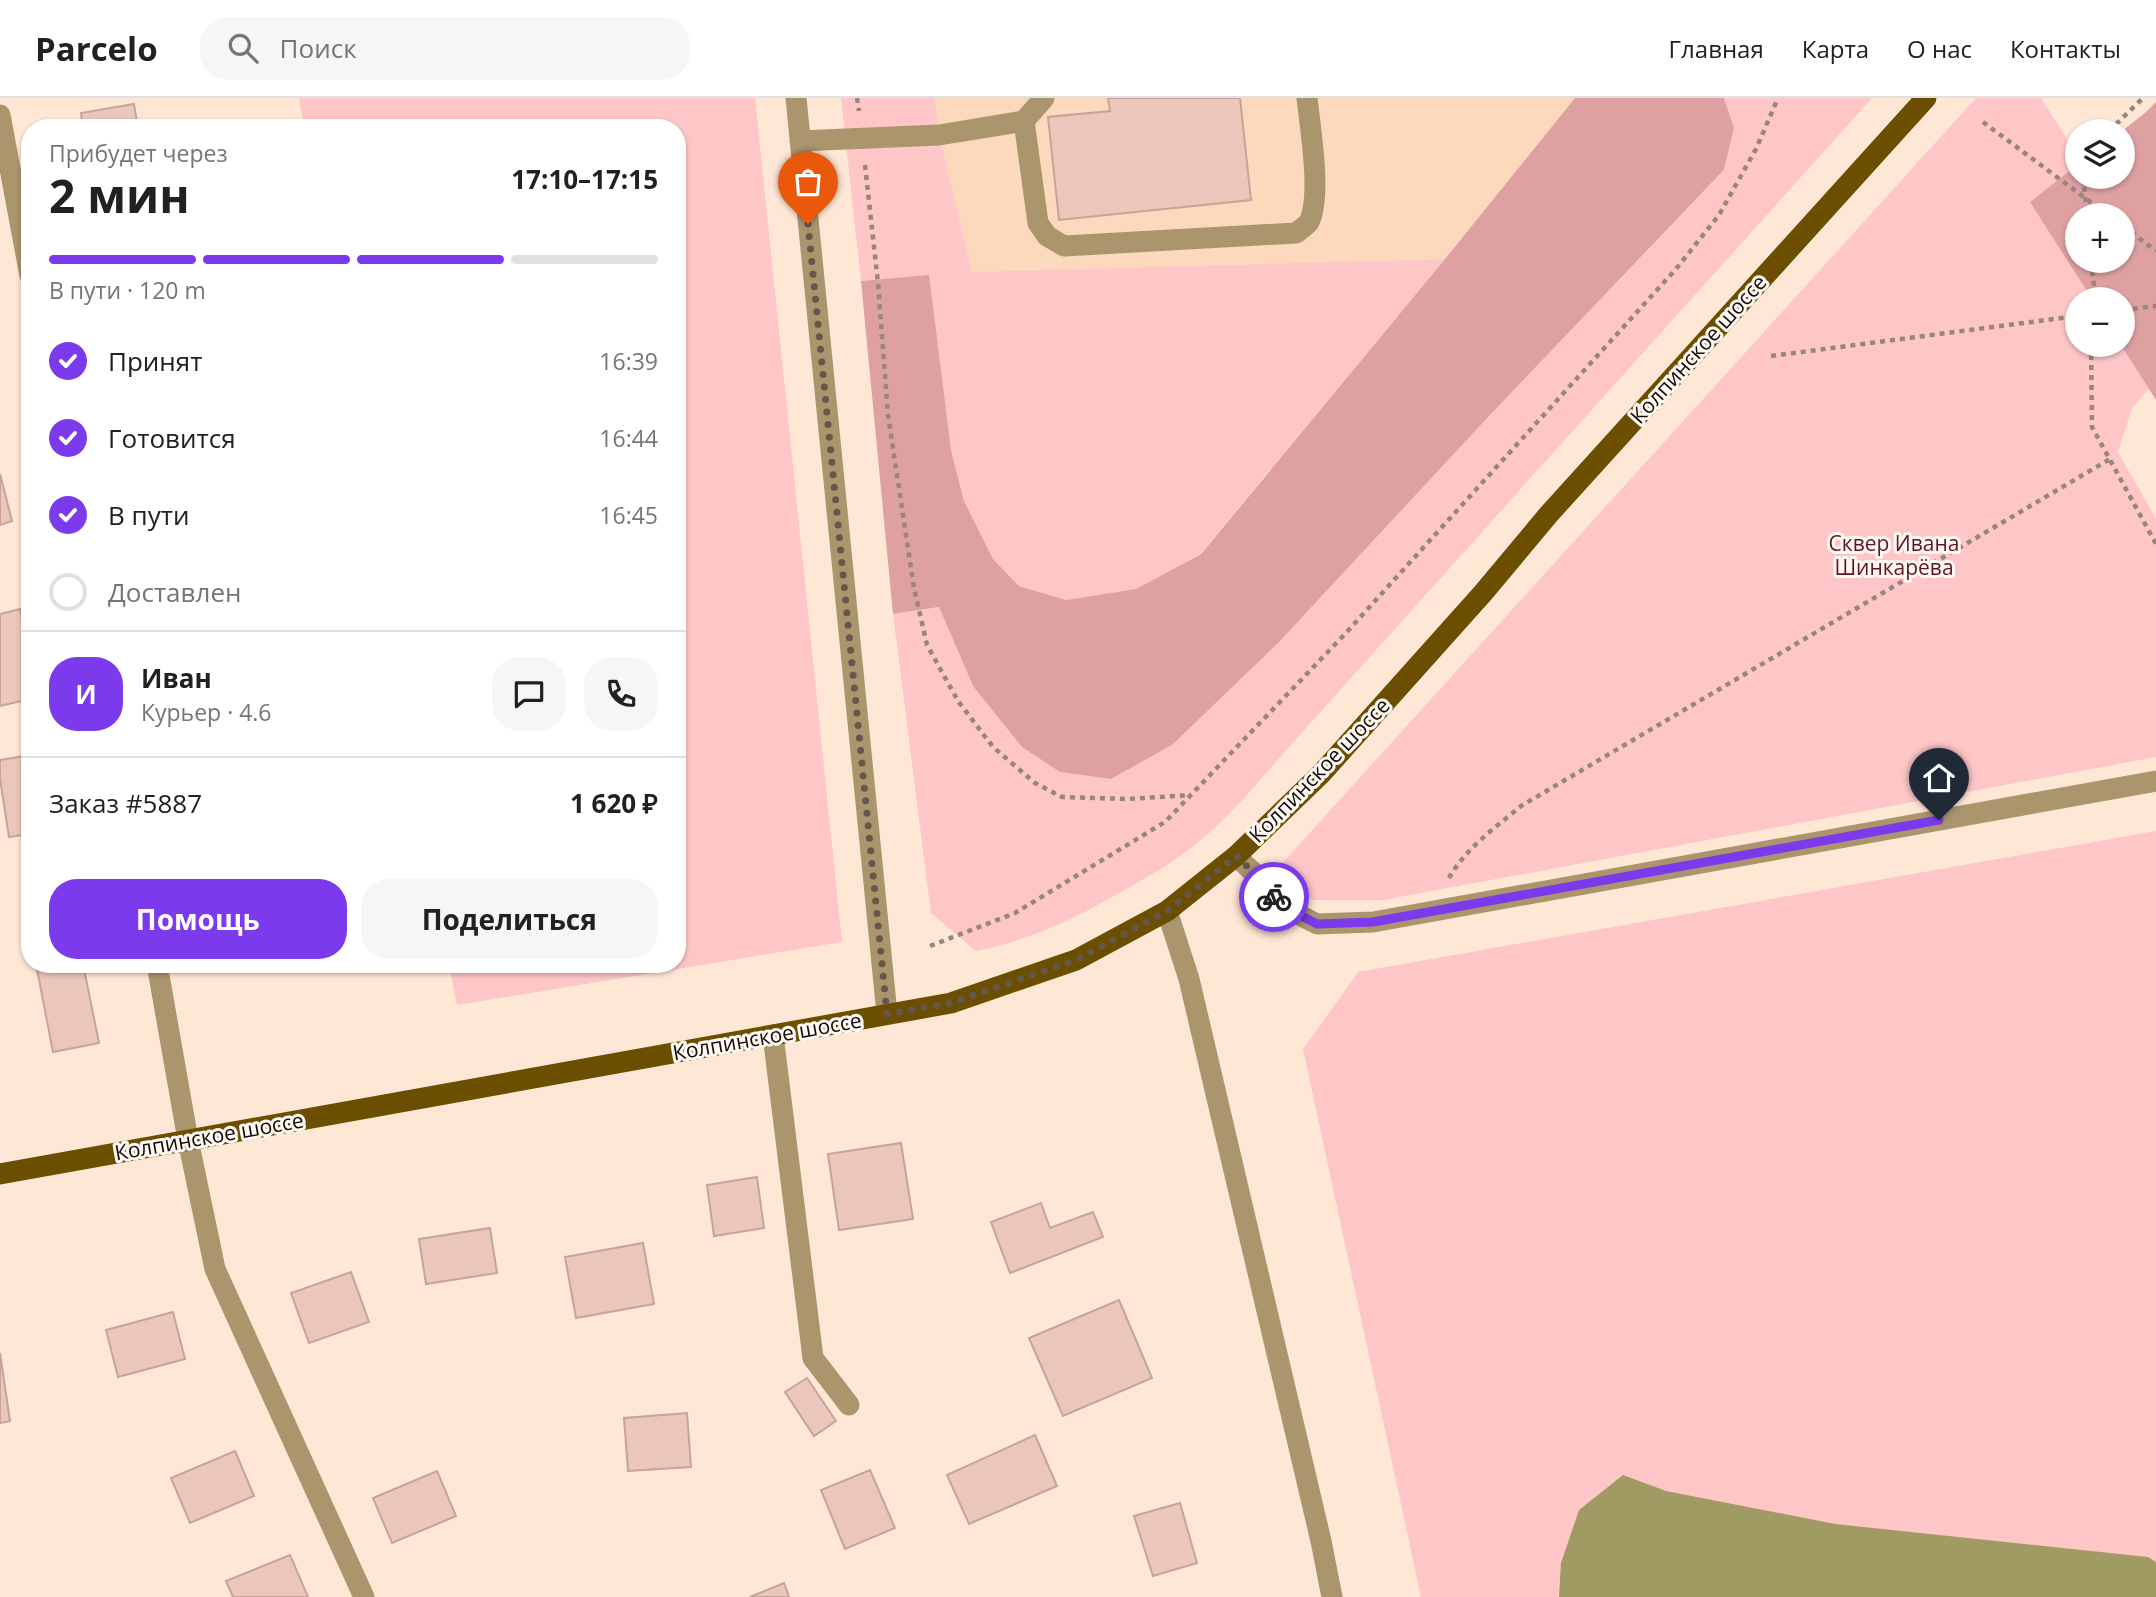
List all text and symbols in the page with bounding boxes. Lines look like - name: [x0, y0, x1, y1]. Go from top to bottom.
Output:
- search box: [200, 17, 690, 80]
- text: Parcelo: [35, 26, 158, 71]
- icon: search: [224, 29, 262, 67]
- text: Поиск: [280, 30, 357, 66]
- text: Главная: [1669, 32, 1764, 65]
- text: Карта: [1802, 32, 1869, 65]
- text: О нас: [1907, 32, 1972, 65]
- text: Контакты: [2010, 32, 2121, 65]
- map controls: [2065, 119, 2135, 357]
- button: layers: [2065, 119, 2135, 189]
- text: Прибудет через: [49, 137, 228, 169]
- pin: [778, 152, 838, 224]
- text: 17:10–17:15: [511, 161, 658, 197]
- icon: bag: [789, 163, 827, 201]
- text: 2 мин: [49, 164, 190, 226]
- button: +: [2065, 203, 2135, 273]
- street label: Колпинское шоссе: [1624, 269, 1772, 429]
- text: В пути · 120 m: [49, 274, 206, 306]
- button: −: [2065, 287, 2135, 357]
- icon: check: [49, 342, 87, 380]
- text: Принят: [108, 343, 202, 379]
- text: 16:39: [599, 345, 658, 377]
- icon: check: [49, 419, 87, 457]
- text: Готовится: [108, 420, 236, 456]
- text: 16:44: [599, 422, 658, 454]
- icon: check: [49, 496, 87, 534]
- text: В пути: [108, 497, 189, 533]
- text: 16:45: [599, 499, 658, 531]
- park label: Сквер Ивана Шинкарёва: [1829, 529, 1959, 581]
- text: Доставлен: [108, 574, 241, 610]
- button: chat: [492, 657, 566, 731]
- button: phone: [584, 657, 658, 731]
- text: Иван: [141, 660, 212, 696]
- text: И: [75, 676, 97, 712]
- street label: Колпинское шоссе: [1243, 692, 1395, 848]
- text: Курьер · 4.6: [141, 696, 272, 728]
- pin: [1909, 748, 1969, 820]
- icon: home: [1920, 759, 1958, 797]
- text: Заказ #5887: [49, 785, 202, 821]
- text: 1 620 ₽: [570, 785, 658, 821]
- courier: [1239, 862, 1309, 932]
- icon: bike: [1255, 878, 1293, 916]
- button: Помощь: [49, 879, 347, 959]
- button: Поделиться: [361, 879, 658, 959]
- street label: Колпинское шоссе: [670, 1006, 864, 1066]
- street label: Колпинское шоссе: [112, 1106, 306, 1166]

